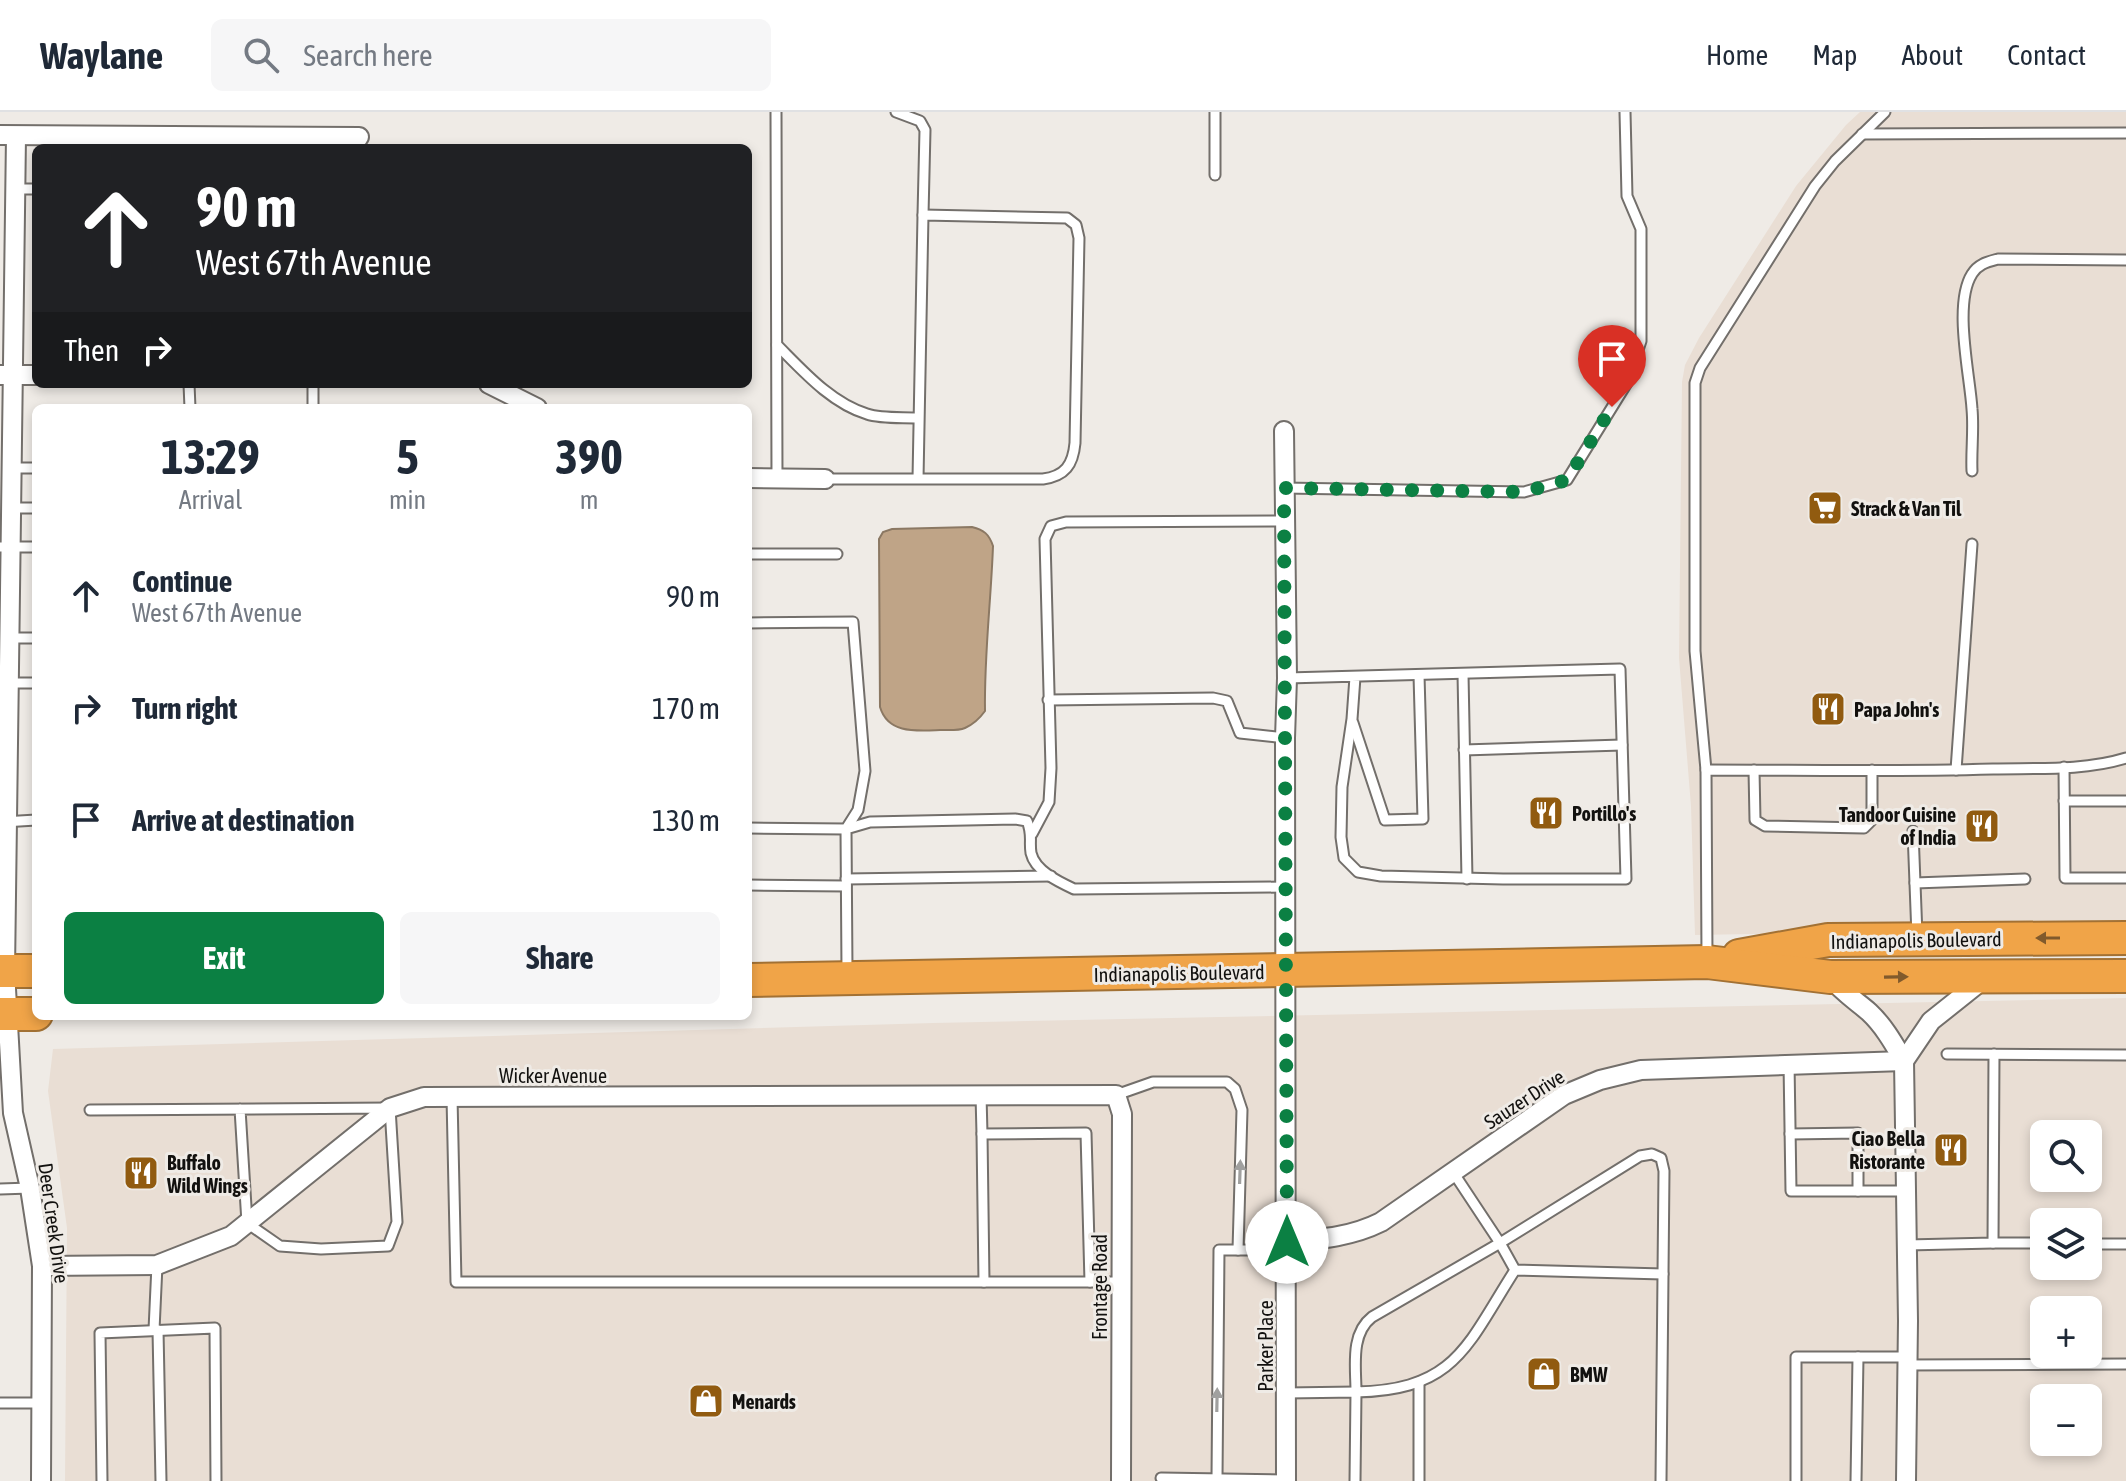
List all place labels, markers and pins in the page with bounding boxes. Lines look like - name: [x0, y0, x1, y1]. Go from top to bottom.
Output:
- pin: [1578, 325, 1646, 407]
- supermarket icon: Strack & Van Til: [1806, 489, 1844, 527]
- place label: Strack & Van Til: [1851, 497, 1962, 520]
- restaurant icon: Papa John's: [1809, 690, 1847, 728]
- place label: Papa John's: [1854, 698, 1939, 721]
- restaurant icon: Portillo's: [1527, 794, 1565, 832]
- place label: Portillo's: [1572, 802, 1636, 825]
- place label: Tandoor Cuisine of India: [1839, 803, 1956, 849]
- restaurant icon: Tandoor Cuisine of India: [1963, 807, 2001, 845]
- place label: Ciao Bella Ristorante: [1849, 1127, 1925, 1173]
- restaurant icon: Ciao Bella Ristorante: [1932, 1131, 1970, 1169]
- place label: Buffalo Wild Wings: [166, 1151, 248, 1197]
- restaurant icon: Buffalo Wild Wings: [122, 1154, 160, 1192]
- shop icon: BMW: [1525, 1355, 1563, 1393]
- place label: BMW: [1570, 1363, 1608, 1386]
- shop icon: Menards: [687, 1382, 725, 1420]
- place label: Menards: [732, 1390, 796, 1413]

